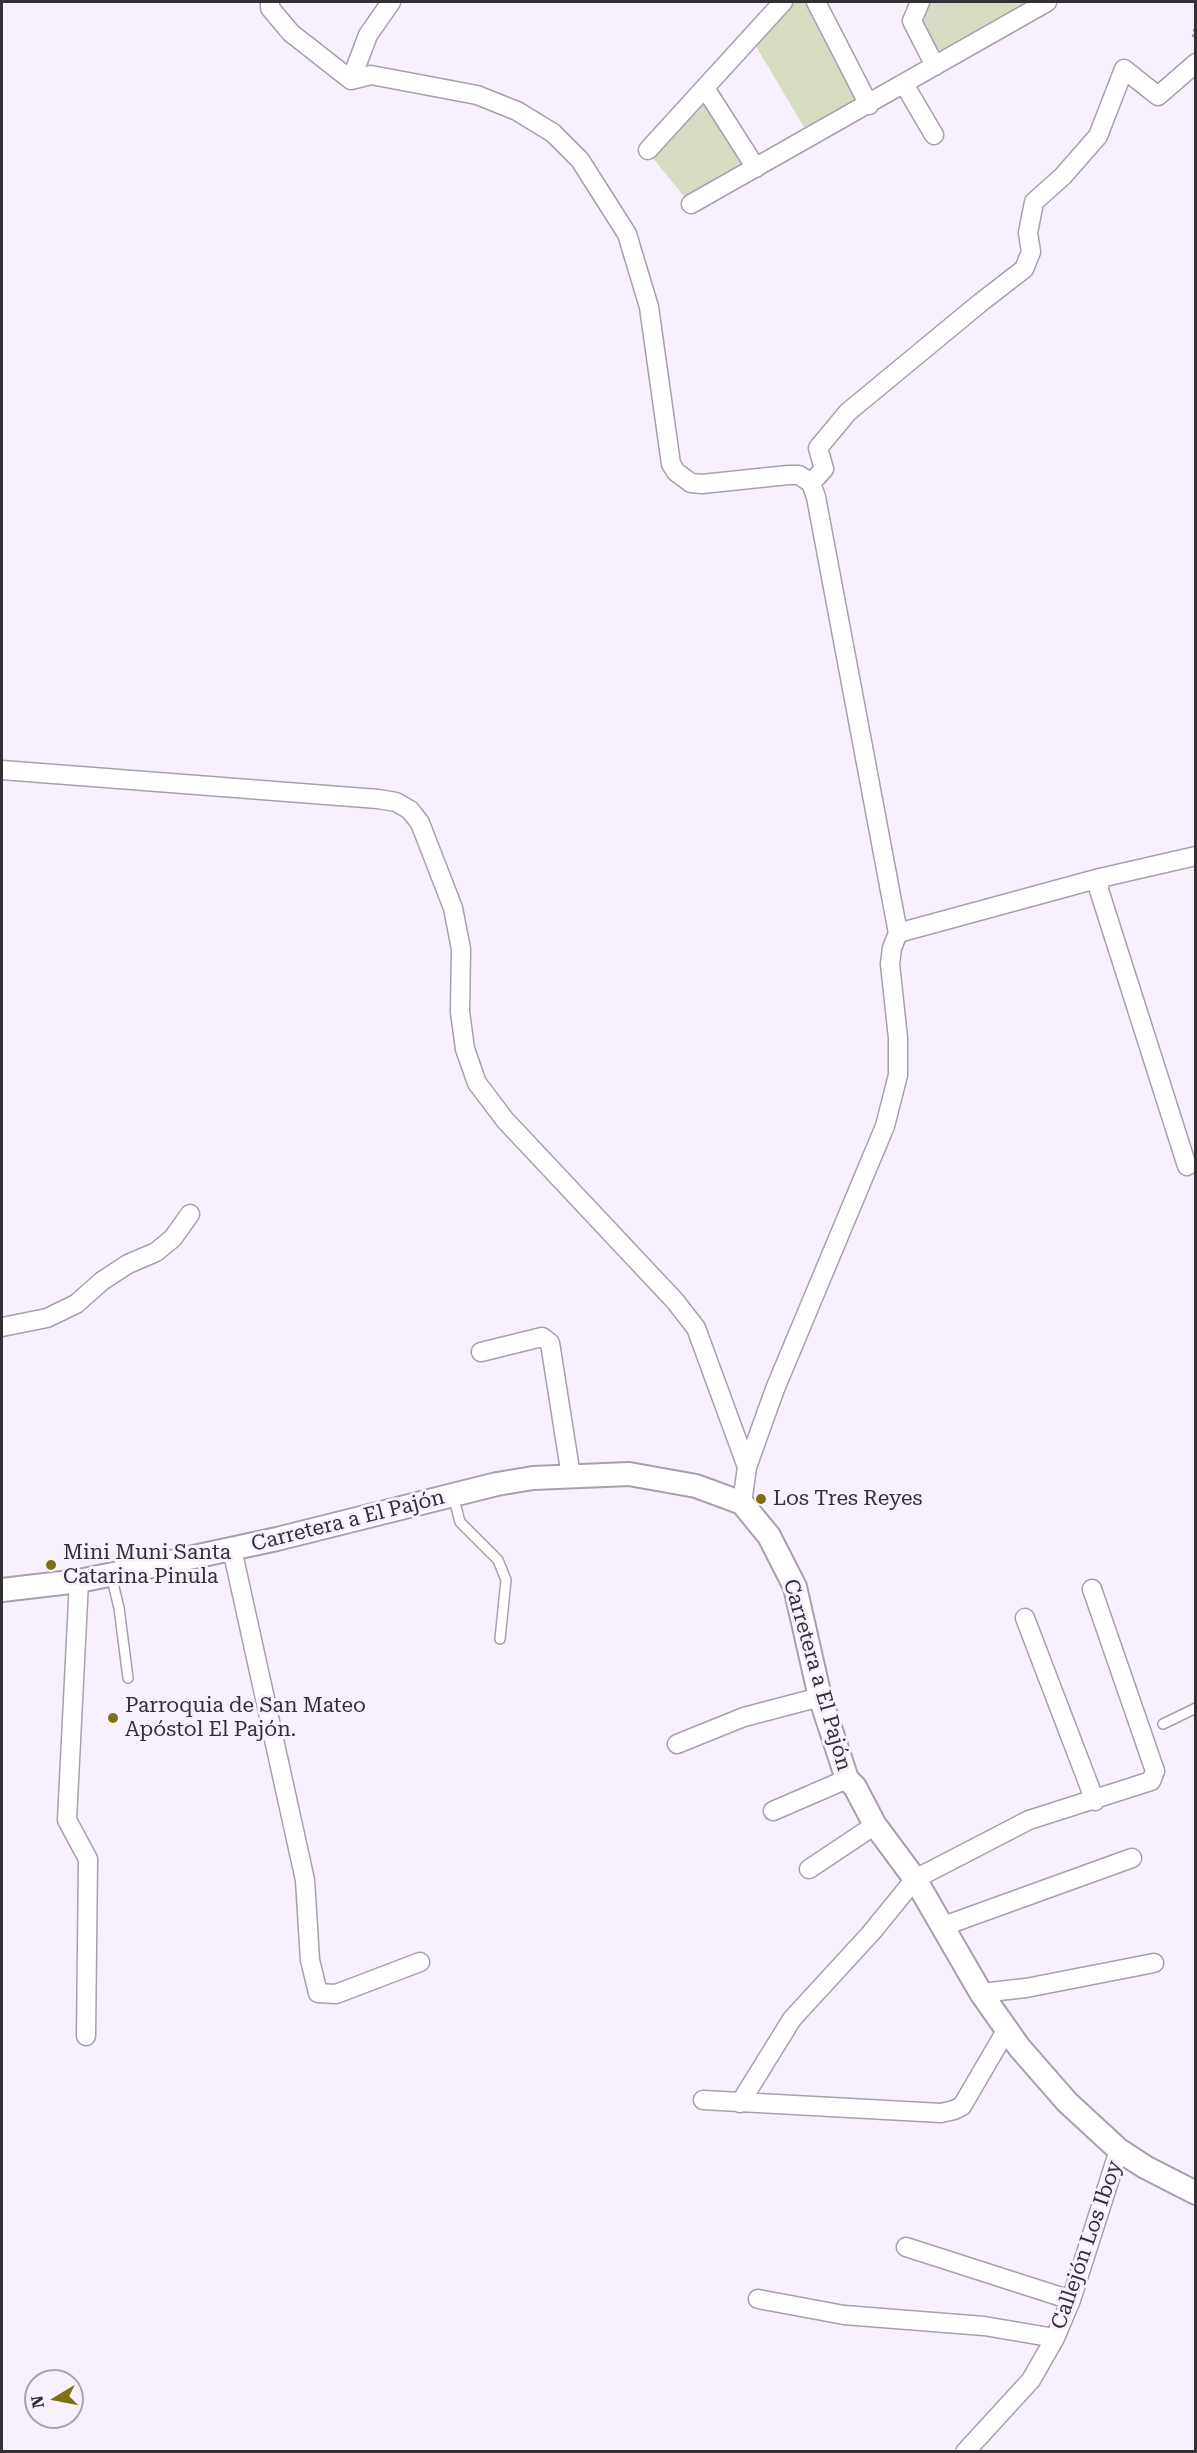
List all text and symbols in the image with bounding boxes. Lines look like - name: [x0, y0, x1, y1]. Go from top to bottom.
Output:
- street label: Carretera a El Pajón: [249, 1485, 447, 1557]
- place label: Los Tres Reyes: [773, 1486, 922, 1512]
- marker: Los Tres Reyes: [754, 1492, 768, 1506]
- place label: Mini Muni Santa Catarina Pinula: [63, 1540, 231, 1590]
- marker: Mini Muni Santa Catarina Pinula: [44, 1558, 58, 1572]
- street label: Carretera a El Pajón: [778, 1576, 856, 1774]
- place label: Parroquia de San Mateo Apóstol El Pajón.: [125, 1693, 366, 1743]
- marker: Parroquia de San Mateo Apóstol El Pajón.: [106, 1711, 120, 1725]
- street label: Callejón Los Iboy: [1046, 2157, 1128, 2333]
- north arrow: [24, 2369, 84, 2429]
- text: N: [27, 2394, 48, 2410]

